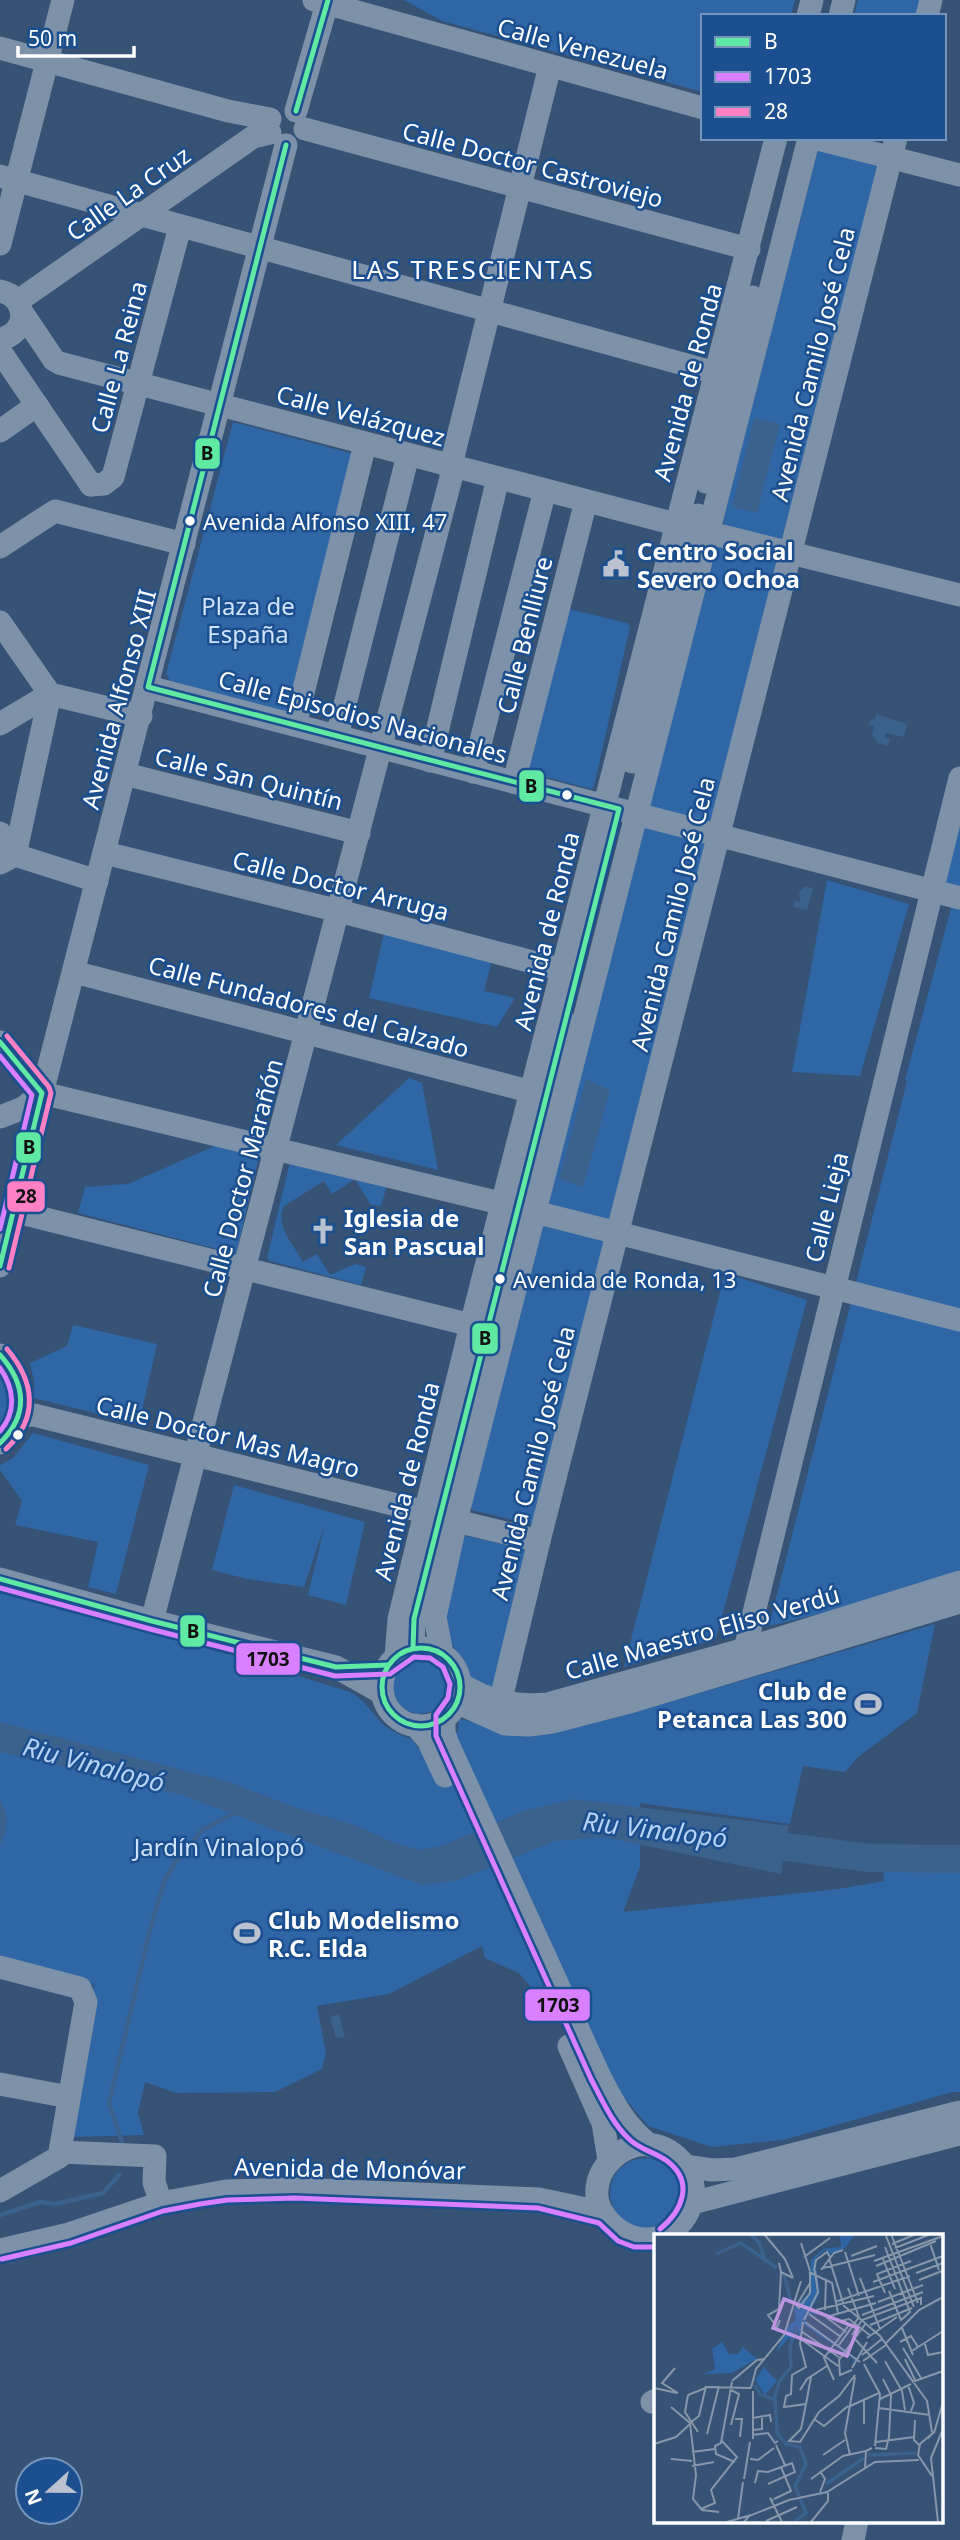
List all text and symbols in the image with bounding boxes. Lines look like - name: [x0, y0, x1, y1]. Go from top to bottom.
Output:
- street label: Calle Venezuela: [494, 9, 672, 87]
- scale bar: [18, 14, 133, 58]
- legend: [701, 14, 946, 140]
- text: 50 m: [28, 24, 77, 52]
- text: B: [764, 27, 778, 55]
- text: 1703: [764, 62, 812, 90]
- text: 28: [764, 97, 788, 125]
- street label: Calle Doctor Castroviejo: [399, 113, 667, 215]
- street label: Calle La Cruz: [59, 138, 197, 248]
- street label: Avenida Camilo José Cela: [762, 223, 862, 505]
- district label: LAS TRESCIENTAS: [351, 251, 595, 287]
- street label: Calle La Reina: [82, 277, 154, 437]
- street label: Avenida de Ronda: [645, 279, 729, 485]
- street label: Calle Velázquez: [273, 377, 449, 453]
- line badge: B: [194, 437, 221, 470]
- text: B: [201, 440, 213, 466]
- place label: Avenida Alfonso XIII, 47: [203, 506, 447, 536]
- marker: Avenida Alfonso XIII, 47: [183, 514, 197, 528]
- place label: Centro Social Severo Ochoa: [637, 534, 800, 595]
- public building icon: Centro Social Severo Ochoa: [601, 549, 631, 579]
- street label: Calle Benlliure: [488, 553, 560, 717]
- street label: Avenida Alfonso XIII: [73, 585, 163, 813]
- park label: Plaza de España: [201, 589, 295, 650]
- street label: Calle Episodios Nacionales: [215, 662, 511, 770]
- street label: Calle San Quintín: [151, 739, 347, 817]
- line badge: B: [518, 769, 545, 803]
- text: B: [525, 773, 537, 799]
- street label: Avenida Camilo José Cela: [622, 773, 722, 1055]
- unlabelled marker: [560, 788, 574, 802]
- street label: Avenida de Ronda: [505, 828, 587, 1034]
- street label: Calle Doctor Arruga: [229, 842, 453, 928]
- street label: Calle Fundadores del Calzado: [145, 947, 473, 1065]
- street label: Calle Doctor Marañón: [194, 1055, 290, 1301]
- line badge: B: [15, 1131, 42, 1164]
- text: B: [23, 1134, 35, 1160]
- street label: Calle Lieja: [796, 1148, 856, 1266]
- line badge: 28: [6, 1180, 46, 1213]
- text: 28: [15, 1183, 37, 1209]
- place label: Iglesia de San Pascual: [344, 1201, 484, 1262]
- church icon: Iglesia de San Pascual: [308, 1216, 338, 1246]
- place label: Avenida de Ronda, 13: [513, 1264, 736, 1294]
- marker: Avenida de Ronda, 13: [493, 1272, 507, 1286]
- line badge: B: [471, 1322, 499, 1355]
- street label: Avenida Camilo José Cela: [482, 1322, 582, 1604]
- text: B: [479, 1325, 491, 1351]
- street label: Avenida de Ronda: [365, 1378, 447, 1584]
- street label: Calle Doctor Mas Magro: [93, 1387, 363, 1485]
- unlabelled marker: [11, 1428, 25, 1442]
- street label: Calle Maestro Eliso Verdú: [561, 1577, 843, 1687]
- line badge: B: [179, 1614, 206, 1648]
- text: B: [187, 1618, 199, 1644]
- line badge: 1703: [235, 1642, 301, 1676]
- text: 1703: [246, 1646, 290, 1672]
- place label: Club de Petanca Las 300: [657, 1674, 847, 1735]
- sports icon: Club de Petanca Las 300: [853, 1689, 883, 1719]
- water label: Riu Vinalopó: [19, 1728, 169, 1800]
- water label: Riu Vinalopó: [581, 1802, 729, 1856]
- park label: Jardín Vinalopó: [132, 1830, 304, 1863]
- place label: Club Modelismo R.C. Elda: [268, 1903, 459, 1964]
- sports icon: Club Modelismo R.C. Elda: [232, 1918, 262, 1948]
- line badge: 1703: [524, 1988, 591, 2022]
- text: 1703: [536, 1992, 580, 2018]
- street label: Avenida de Monóvar: [234, 2149, 466, 2187]
- inset map: [654, 2234, 942, 2522]
- north arrow: [14, 2456, 84, 2526]
- text: N: [18, 2485, 48, 2509]

